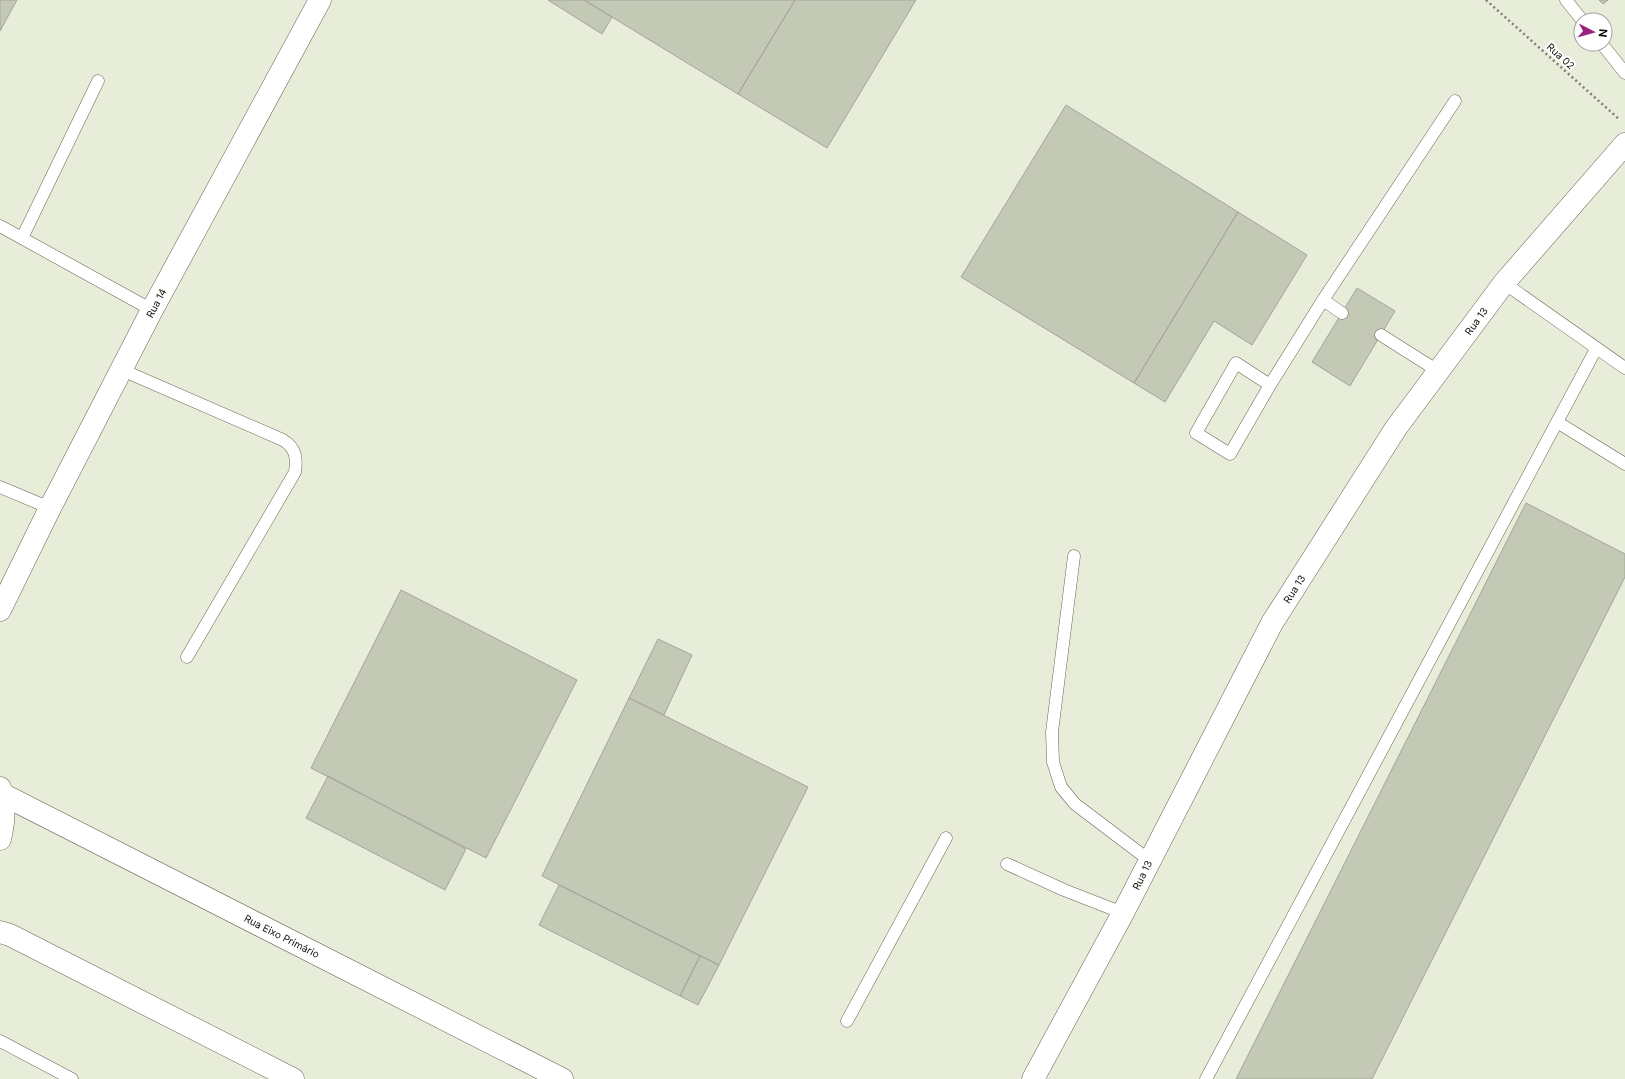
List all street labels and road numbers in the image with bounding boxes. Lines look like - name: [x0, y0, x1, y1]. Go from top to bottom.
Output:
- street label: Rua 02: [1545, 40, 1577, 72]
- street label: Rua 14: [143, 286, 169, 320]
- street label: Rua 13: [1462, 305, 1490, 337]
- street label: Rua 13: [1281, 573, 1307, 605]
- street label: Rua 13: [1130, 858, 1154, 892]
- street label: Rua Eixo Primário: [242, 912, 322, 960]

